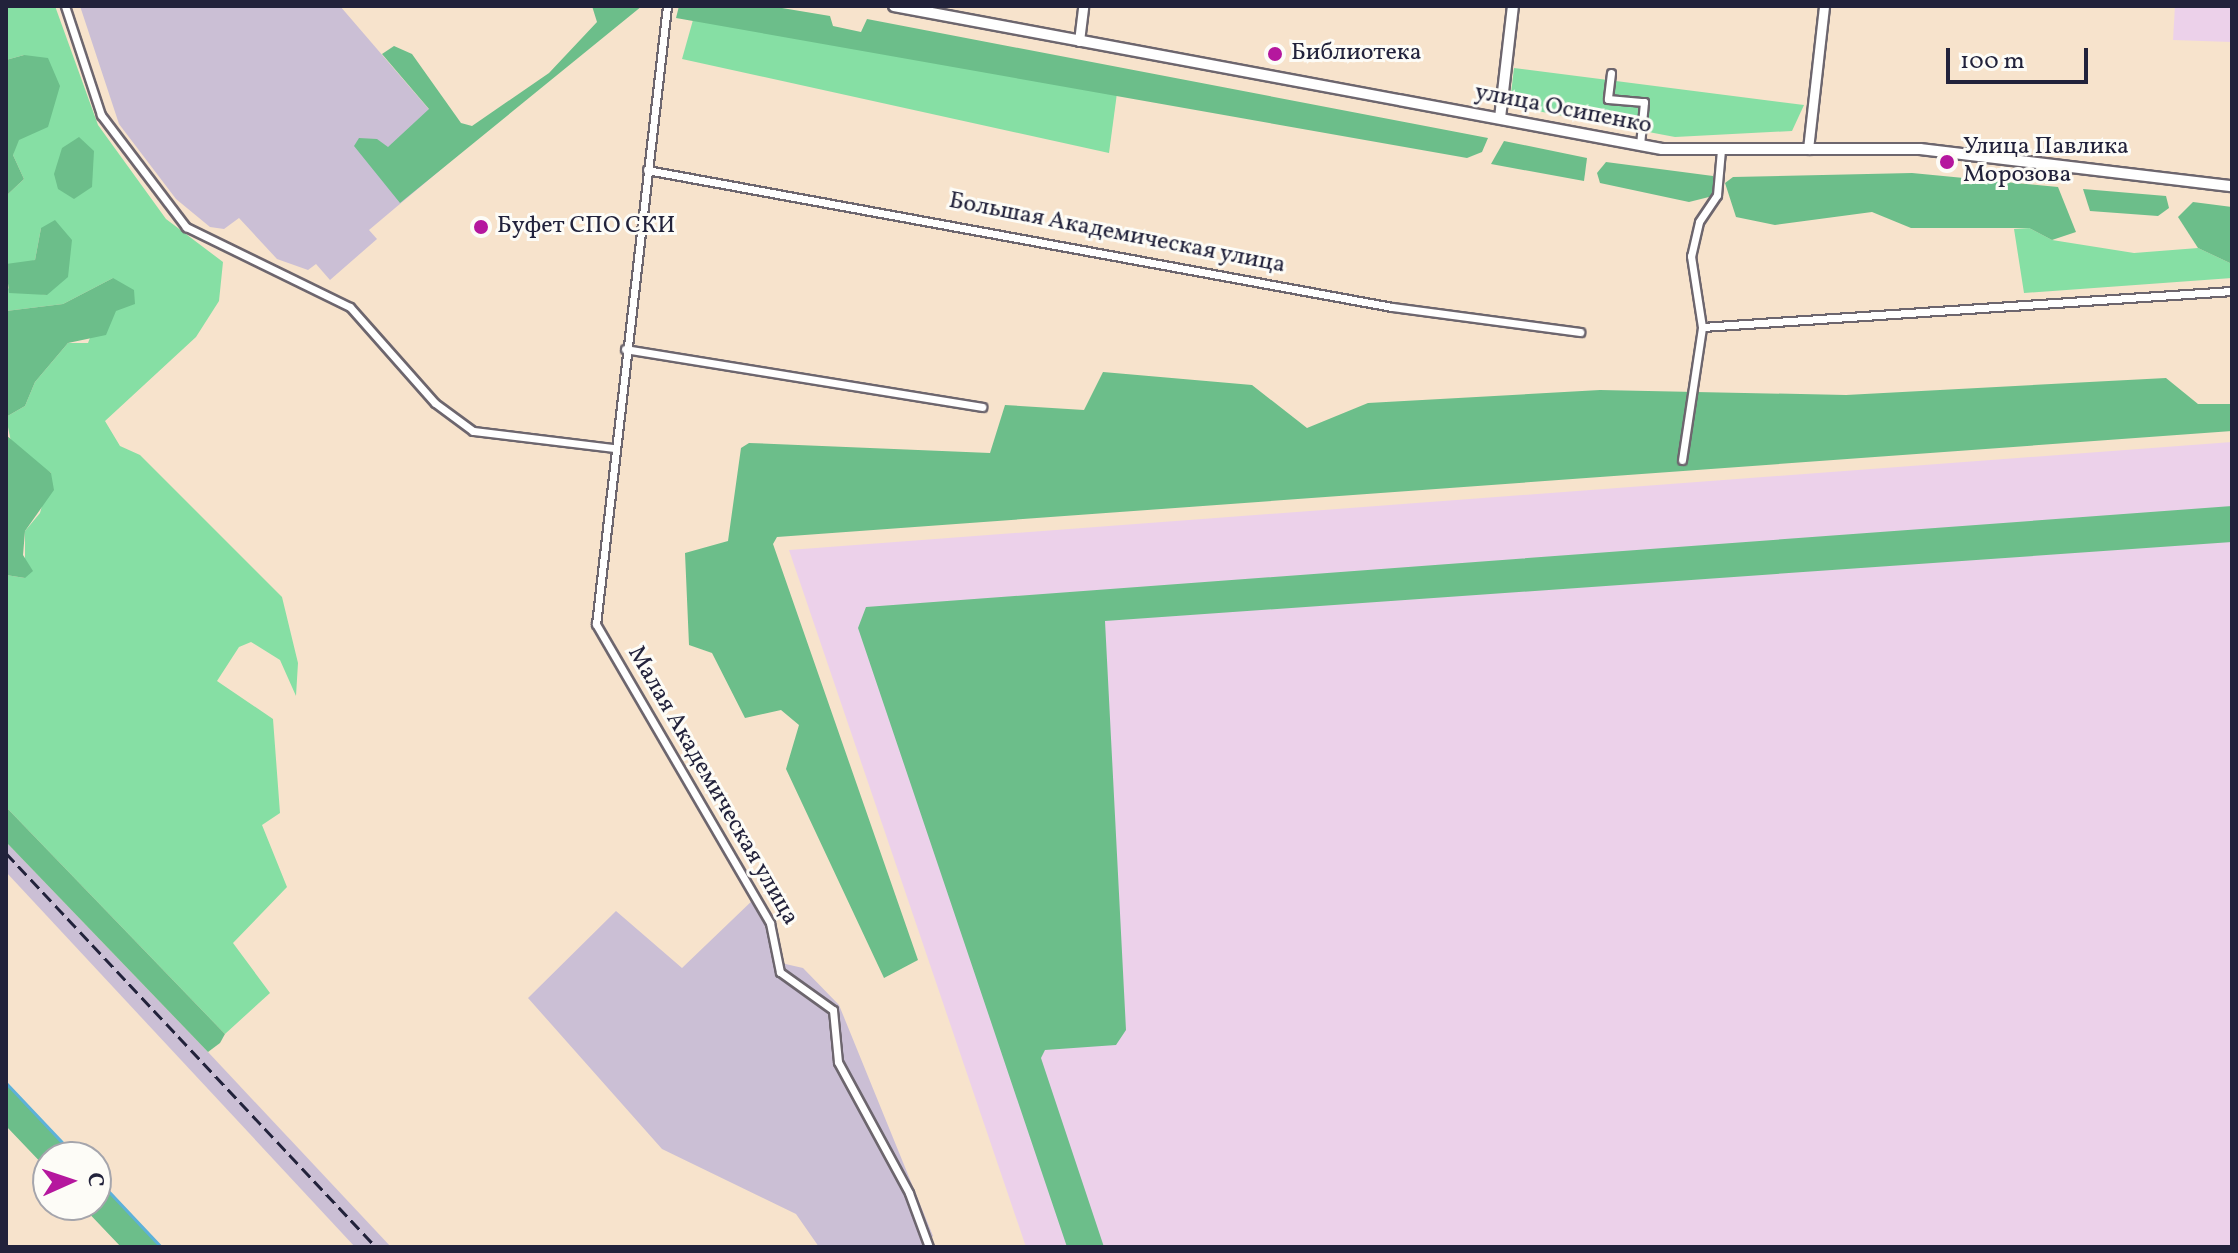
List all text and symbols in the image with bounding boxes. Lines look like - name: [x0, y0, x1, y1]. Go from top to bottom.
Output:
- scale bar: [1950, 32, 2092, 82]
- place label: Библиотека: [1291, 40, 1422, 68]
- marker: Библиотека: [1266, 45, 1284, 63]
- text: 100 m: [1960, 45, 2025, 79]
- street label: улица Осипенко: [1472, 79, 1654, 141]
- place label: Улица Павлика Морозова: [1963, 134, 2129, 190]
- marker: Улица Павлика Морозова: [1938, 153, 1956, 171]
- street label: Большая Академическая улица: [946, 187, 1288, 281]
- place label: Буфет СПО СКИ: [497, 213, 675, 241]
- marker: Буфет СПО СКИ: [472, 218, 490, 236]
- street label: Малая Академическая улица: [620, 641, 804, 931]
- north arrow: [32, 1141, 112, 1221]
- text: С: [79, 1172, 110, 1188]

